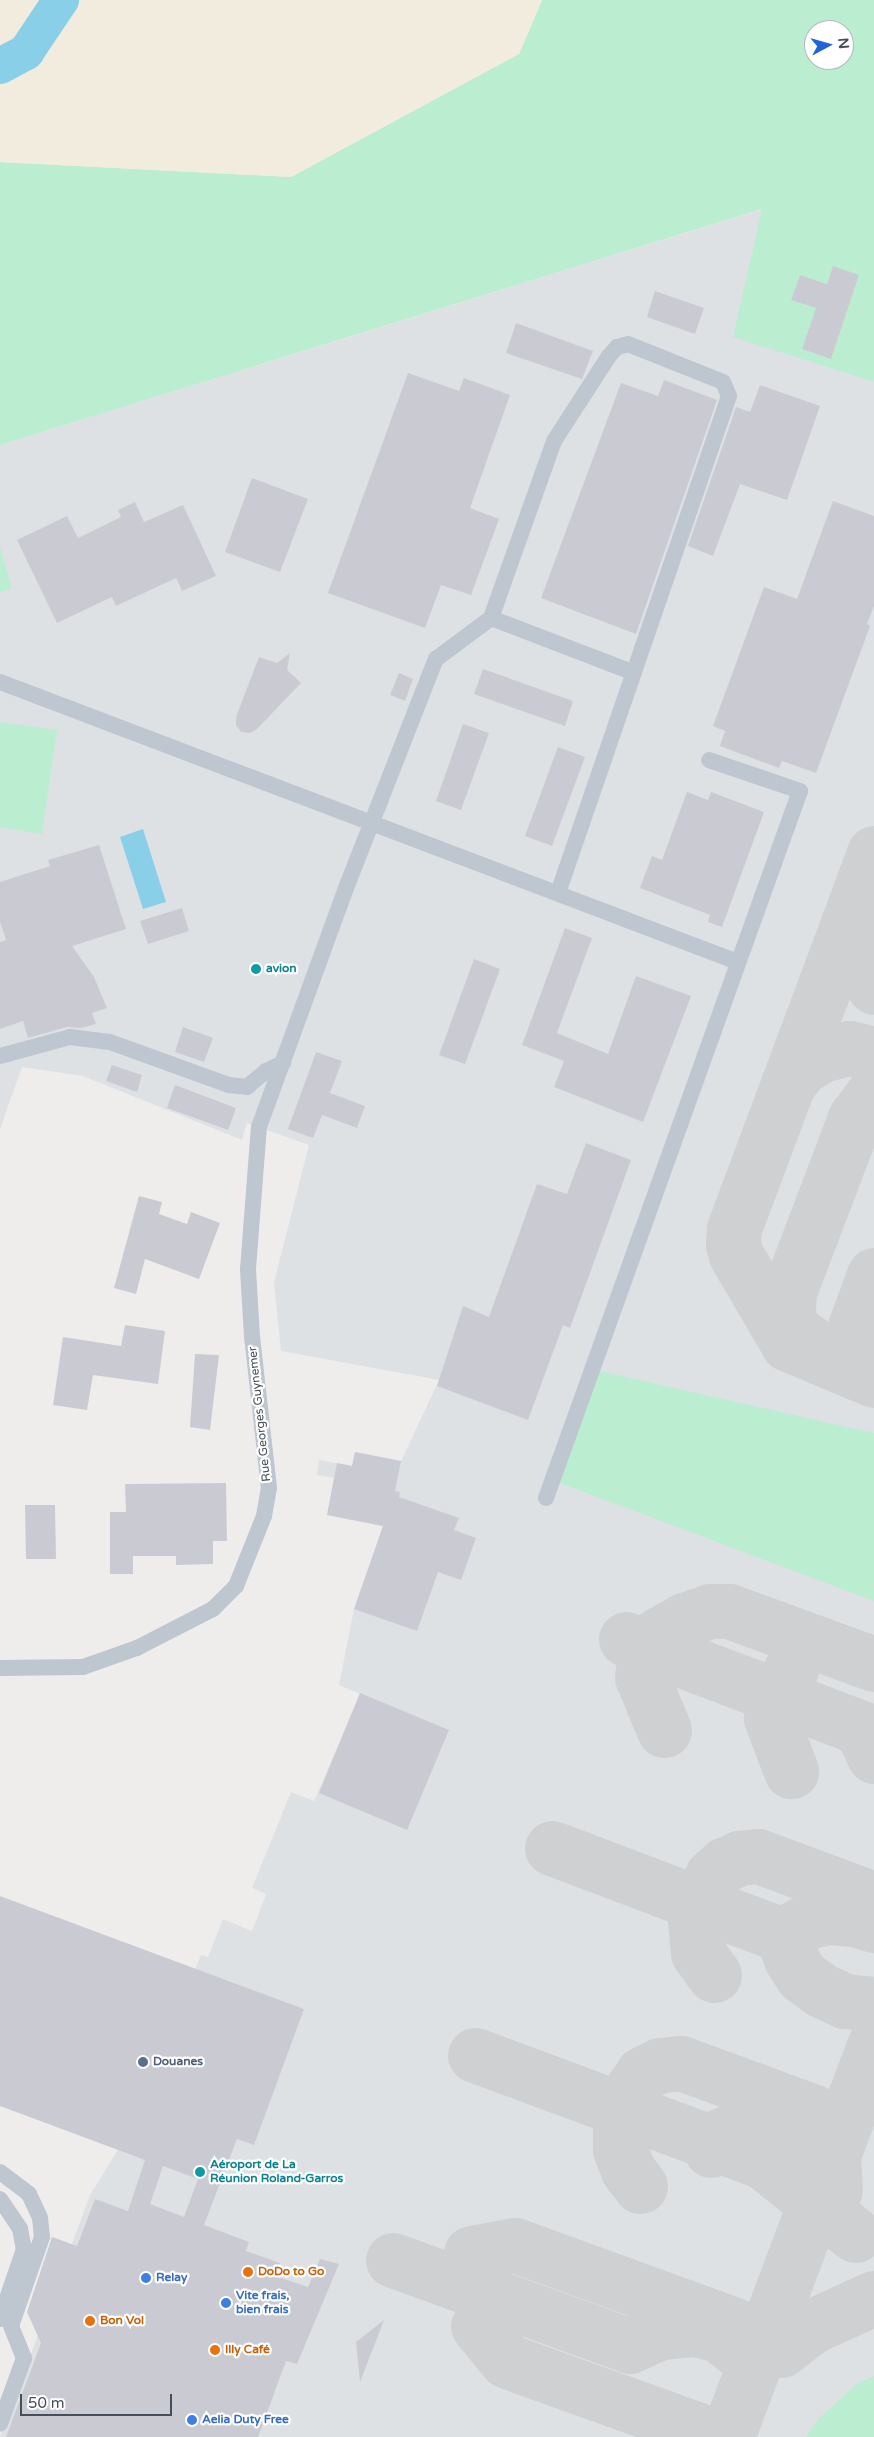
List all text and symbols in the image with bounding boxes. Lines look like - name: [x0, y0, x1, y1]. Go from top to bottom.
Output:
- north arrow: [804, 20, 854, 70]
- text: N: [834, 37, 852, 50]
- place label: avion: [266, 962, 297, 976]
- marker: avion: [250, 963, 262, 975]
- street label: Rue Georges Guynemer: [246, 1346, 274, 1482]
- place label: Douanes: [153, 2055, 203, 2069]
- marker: Douanes: [137, 2056, 149, 2068]
- place label: Aéroport de La Réunion Roland-Garros: [210, 2158, 343, 2186]
- marker: Aéroport de La Réunion Roland-Garros: [194, 2166, 206, 2178]
- place label: DoDo to Go: [258, 2265, 324, 2279]
- marker: DoDo to Go: [242, 2266, 254, 2278]
- place label: Relay: [156, 2271, 187, 2285]
- marker: Relay: [140, 2272, 152, 2284]
- place label: Vite frais, bien frais: [236, 2289, 289, 2317]
- marker: Vite frais, bien frais: [220, 2297, 232, 2309]
- place label: Bon Vol: [100, 2314, 144, 2328]
- marker: Bon Vol: [84, 2315, 96, 2327]
- place label: Illy Café: [225, 2343, 270, 2357]
- marker: Illy Café: [209, 2344, 221, 2356]
- scale bar: [22, 2384, 175, 2416]
- text: 50 m: [28, 2394, 65, 2412]
- place label: Aelia Duty Free: [202, 2413, 289, 2427]
- marker: Aelia Duty Free: [186, 2414, 198, 2426]

